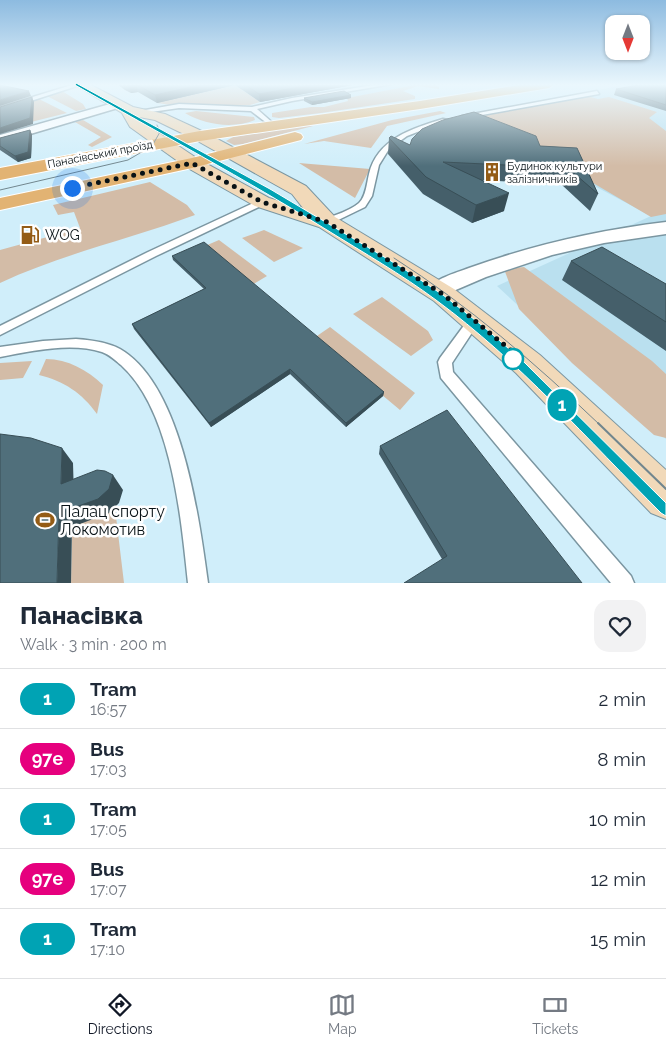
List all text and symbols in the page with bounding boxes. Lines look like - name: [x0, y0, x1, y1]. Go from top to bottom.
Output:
- north arrow: [605, 15, 650, 60]
- map controls: [605, 15, 650, 60]
- street label: Панасівський проїзд: [46, 138, 154, 171]
- place label: Будинок культури залізничників: [507, 160, 602, 186]
- building icon: Будинок культури залізничників: [481, 161, 503, 183]
- your location: [60, 176, 85, 201]
- fuel station icon: WOG: [19, 224, 41, 246]
- place label: WOG: [45, 227, 80, 243]
- unlabelled marker: [502, 348, 524, 370]
- line badge: 1: [546, 389, 578, 421]
- text: 1: [558, 394, 566, 415]
- place label: Палац спорту Локомотив: [60, 502, 165, 539]
- sports icon: Палац спорту Локомотив: [34, 509, 56, 531]
- button: heart: [594, 600, 646, 652]
- text: Панасівка: [20, 601, 143, 630]
- text: Walk · 3 min · 200 m: [20, 635, 167, 654]
- text: Tram: [90, 678, 137, 700]
- text: 1: [43, 688, 52, 709]
- text: 2 min: [599, 688, 646, 710]
- text: 16:57: [90, 700, 127, 719]
- text: Bus: [90, 738, 124, 760]
- text: 97е: [32, 748, 63, 769]
- text: 8 min: [597, 748, 646, 770]
- text: 17:03: [90, 760, 127, 779]
- text: Tram: [90, 798, 137, 820]
- text: 1: [43, 808, 52, 829]
- text: 10 min: [589, 808, 646, 830]
- text: 17:05: [90, 820, 127, 839]
- text: Bus: [90, 858, 124, 880]
- text: 97е: [32, 868, 63, 889]
- text: 12 min: [590, 868, 646, 890]
- text: 17:07: [90, 880, 127, 899]
- text: Tram: [90, 918, 137, 940]
- text: 1: [43, 928, 52, 949]
- text: 15 min: [590, 928, 646, 950]
- text: 17:10: [90, 940, 125, 959]
- tab: Directions: [88, 991, 152, 1037]
- tab: Map: [328, 991, 357, 1037]
- tab: Tickets: [532, 991, 578, 1037]

